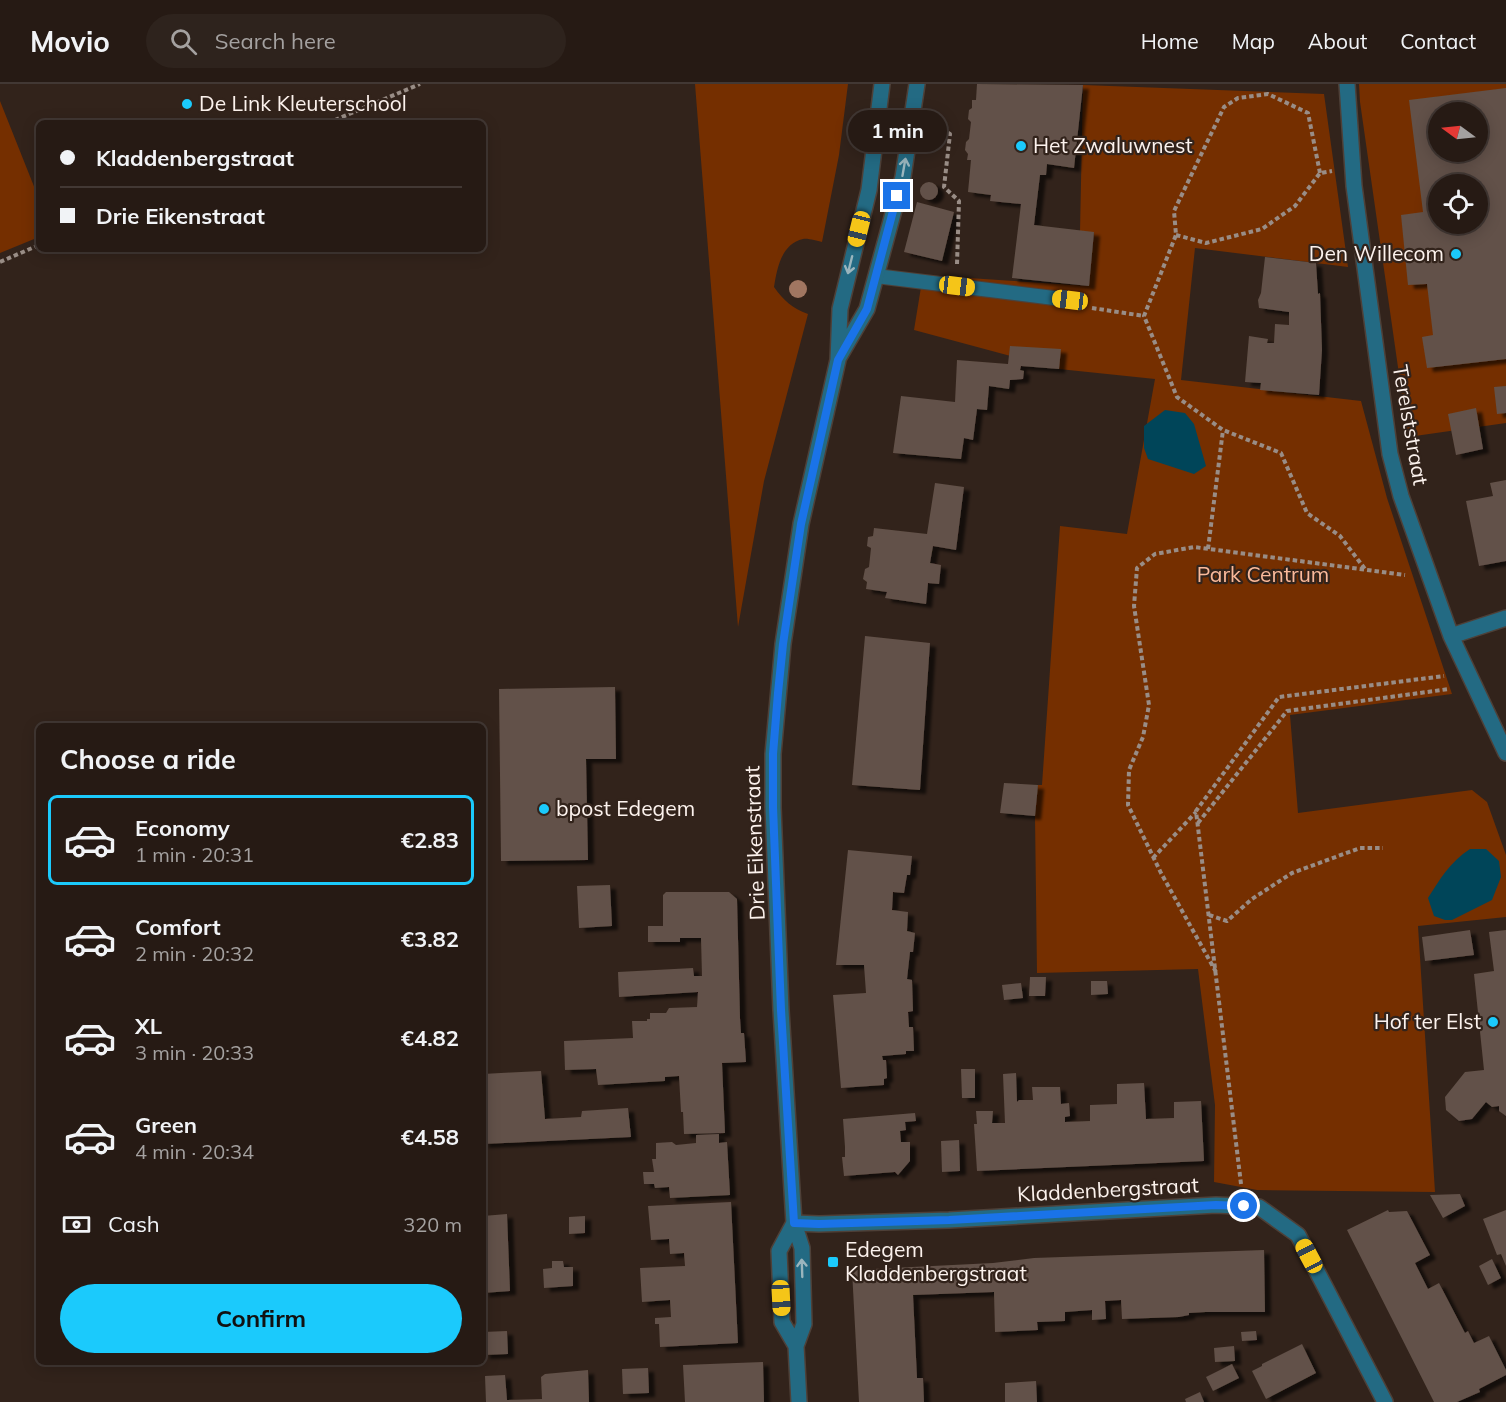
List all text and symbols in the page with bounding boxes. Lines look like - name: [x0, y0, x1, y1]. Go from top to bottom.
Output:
- search box: [146, 14, 566, 68]
- text: Movio: [30, 24, 110, 59]
- icon: search: [167, 25, 200, 58]
- text: Search here: [215, 27, 336, 55]
- text: Home: [1141, 28, 1199, 54]
- text: Map: [1232, 28, 1275, 54]
- text: About: [1308, 28, 1367, 54]
- text: Contact: [1400, 28, 1476, 54]
- place label: De Link Kleuterschool: [199, 90, 407, 116]
- marker: De Link Kleuterschool: [180, 97, 194, 111]
- north arrow: [1428, 102, 1488, 162]
- map controls: [1428, 102, 1488, 234]
- callout: 1 min: [848, 109, 946, 151]
- text: 1 min: [871, 118, 924, 143]
- place label: Het Zwaluwnest: [1033, 132, 1193, 158]
- marker: Het Zwaluwnest: [1014, 139, 1028, 153]
- text: Kladdenbergstraat: [96, 144, 294, 172]
- one-way arrow: [899, 157, 910, 177]
- button: locate: [1428, 174, 1488, 234]
- route end: [883, 182, 910, 209]
- text: Drie Eikenstraat: [96, 202, 265, 230]
- car: [846, 209, 872, 249]
- place label: Den Willecom: [1309, 240, 1444, 266]
- marker: Den Willecom: [1449, 247, 1463, 261]
- one-way arrow: [844, 256, 856, 275]
- car: [938, 275, 976, 297]
- car: [1051, 289, 1089, 311]
- street label: Terelststraat: [1388, 363, 1434, 487]
- park label: Park Centrum: [1197, 561, 1329, 587]
- text: Choose a ride: [60, 742, 236, 776]
- street label: Drie Eikenstraat: [738, 765, 770, 921]
- place label: bpost Edegem: [556, 795, 695, 821]
- marker: bpost Edegem: [537, 802, 551, 816]
- icon: car: [63, 813, 117, 867]
- text: Economy: [135, 814, 230, 842]
- text: €2.83: [401, 826, 459, 854]
- text: 1 min · 20:31: [135, 842, 254, 867]
- icon: car: [63, 912, 117, 966]
- text: Comfort: [135, 913, 221, 941]
- text: €3.82: [401, 925, 459, 953]
- text: 2 min · 20:32: [135, 941, 254, 966]
- place label: Hof ter Elst: [1374, 1008, 1481, 1034]
- icon: car: [63, 1011, 117, 1065]
- text: XL: [135, 1012, 162, 1040]
- marker: Hof ter Elst: [1486, 1015, 1500, 1029]
- text: €4.82: [401, 1024, 459, 1052]
- text: 3 min · 20:33: [135, 1040, 254, 1065]
- icon: car: [63, 1110, 117, 1164]
- text: Green: [135, 1111, 197, 1139]
- text: €4.58: [401, 1123, 459, 1151]
- text: 4 min · 20:34: [135, 1139, 254, 1164]
- street label: Kladdenbergstraat: [1017, 1171, 1199, 1207]
- route start: [1230, 1192, 1257, 1219]
- icon: cash: [60, 1208, 93, 1241]
- text: Cash: [108, 1210, 160, 1238]
- text: 320 m: [403, 1212, 462, 1237]
- place label: Edegem Kladdenbergstraat: [845, 1236, 1027, 1286]
- car: [1293, 1236, 1325, 1276]
- marker: Edegem Kladdenbergstraat: [826, 1255, 840, 1269]
- one-way arrow: [797, 1258, 808, 1278]
- car: [771, 1280, 791, 1316]
- button: Confirm: [60, 1284, 462, 1353]

